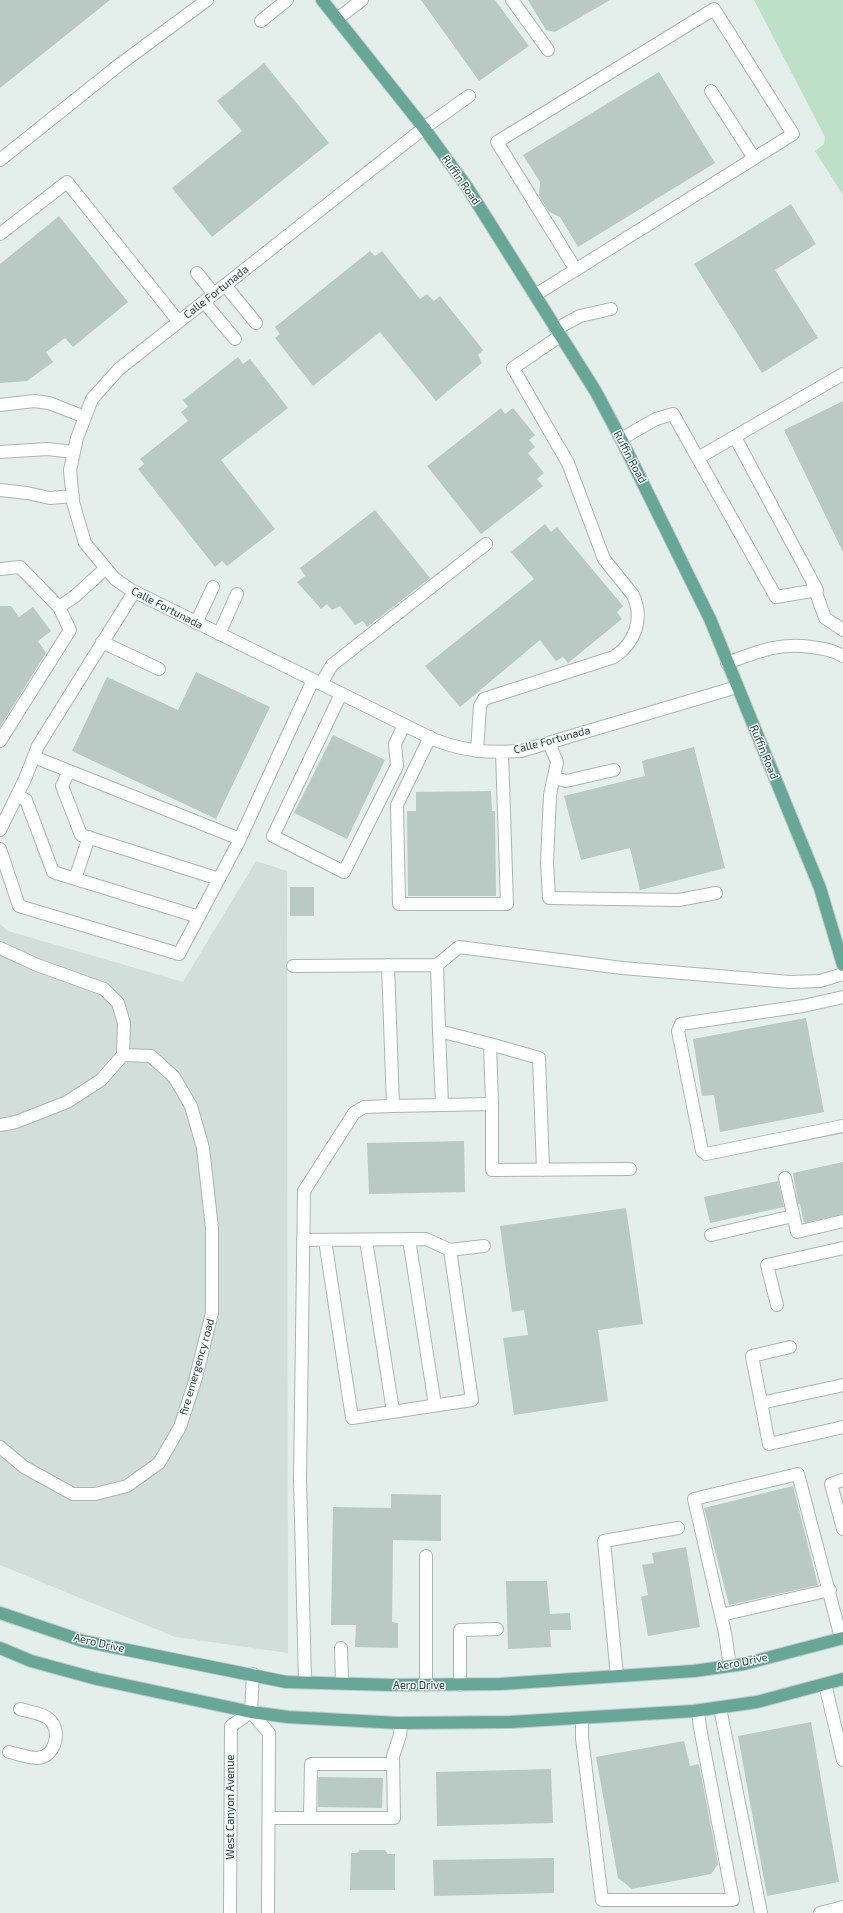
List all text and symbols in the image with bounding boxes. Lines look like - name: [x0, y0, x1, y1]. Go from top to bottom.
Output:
- street label: Ruffin Road: [439, 153, 483, 207]
- street label: Calle Fortunada: [181, 263, 251, 321]
- street label: Ruffin Road: [611, 429, 649, 485]
- street label: Calle Fortunada: [129, 584, 205, 632]
- street label: Calle Fortunada: [512, 723, 592, 757]
- street label: Ruffin Road: [747, 723, 781, 781]
- street label: fire emergency road: [177, 1317, 217, 1417]
- street label: Aero Drive: [72, 1631, 126, 1655]
- street label: Aero Drive: [715, 1651, 769, 1673]
- street label: Aero Drive: [393, 1678, 445, 1692]
- street label: West Canyon Avenue: [223, 1755, 237, 1859]

